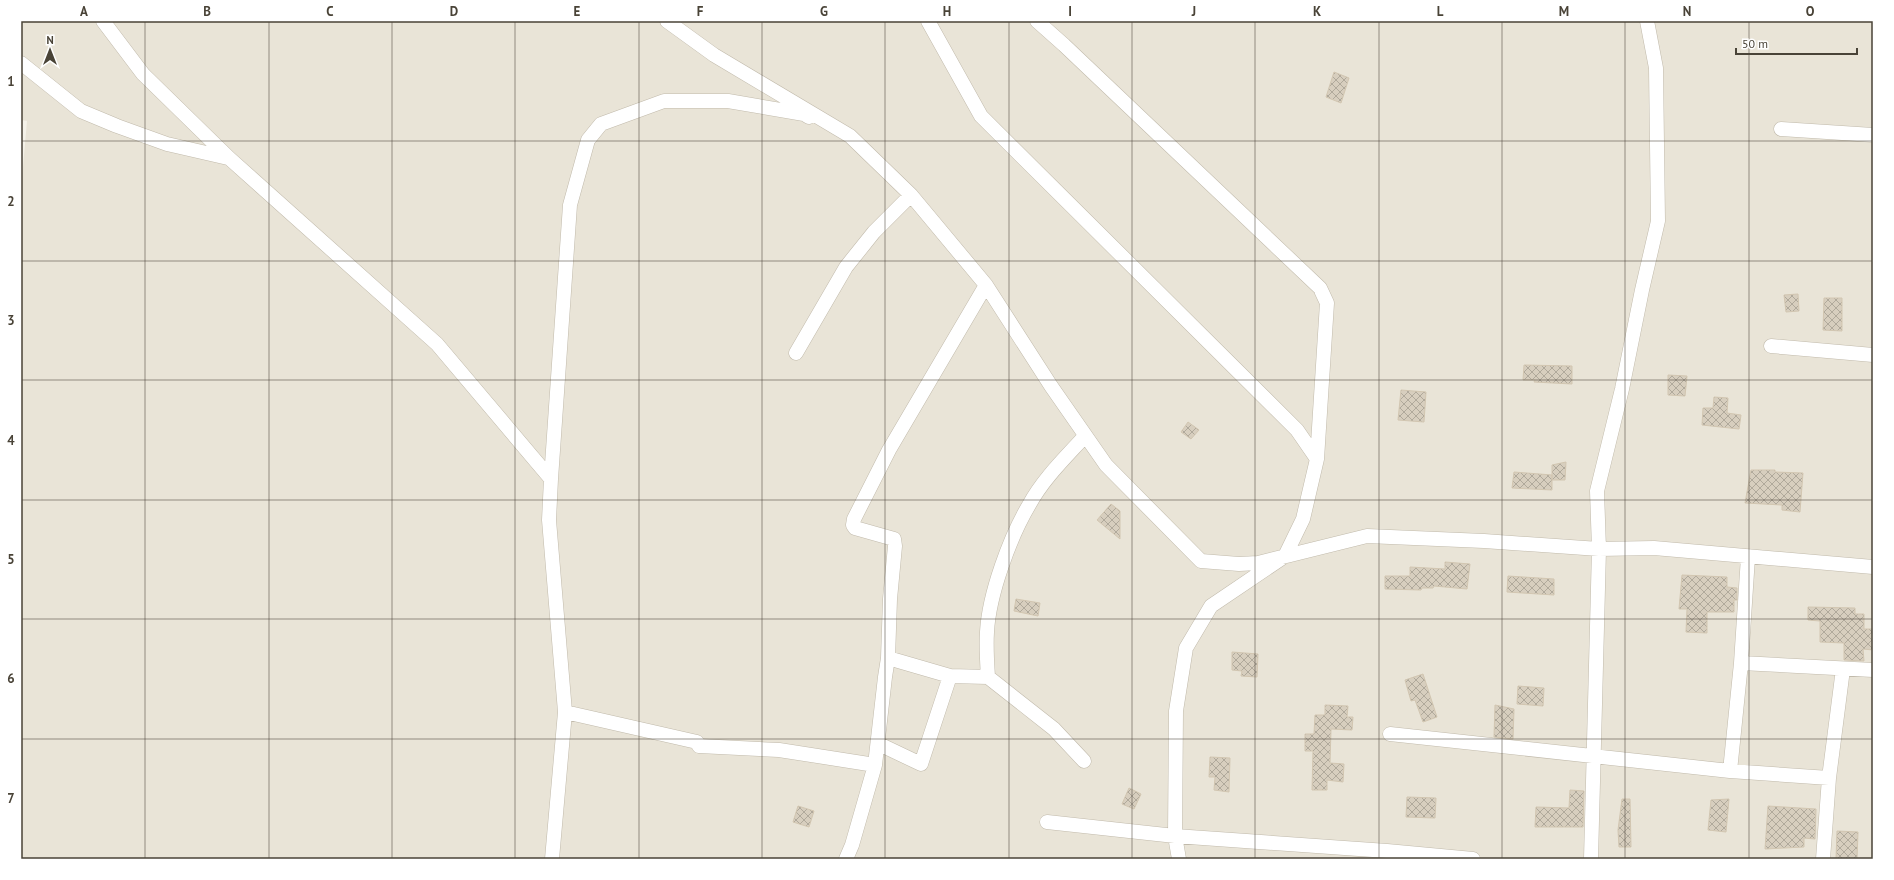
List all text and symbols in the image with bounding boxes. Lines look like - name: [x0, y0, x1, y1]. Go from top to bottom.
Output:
- text: A: [80, 3, 88, 20]
- text: B: [203, 3, 211, 20]
- text: C: [326, 3, 334, 20]
- text: D: [450, 3, 458, 20]
- text: E: [574, 3, 581, 20]
- text: F: [697, 3, 704, 20]
- text: G: [820, 3, 828, 20]
- text: H: [943, 3, 951, 20]
- text: I: [1068, 3, 1072, 20]
- text: J: [1191, 3, 1196, 20]
- text: K: [1313, 3, 1321, 20]
- text: L: [1437, 3, 1444, 20]
- text: M: [1559, 3, 1569, 20]
- text: N: [1683, 3, 1691, 20]
- text: O: [1806, 3, 1815, 20]
- north arrow: [30, 30, 70, 70]
- scale bar: [1736, 30, 1857, 56]
- text: N: [46, 33, 54, 47]
- text: 50 m: [1742, 36, 1768, 51]
- text: 1: [7, 73, 15, 90]
- text: 2: [7, 193, 15, 210]
- text: 3: [7, 312, 15, 329]
- text: 4: [7, 432, 15, 449]
- text: 5: [7, 551, 15, 568]
- text: 6: [7, 670, 15, 687]
- text: 7: [7, 790, 15, 807]

